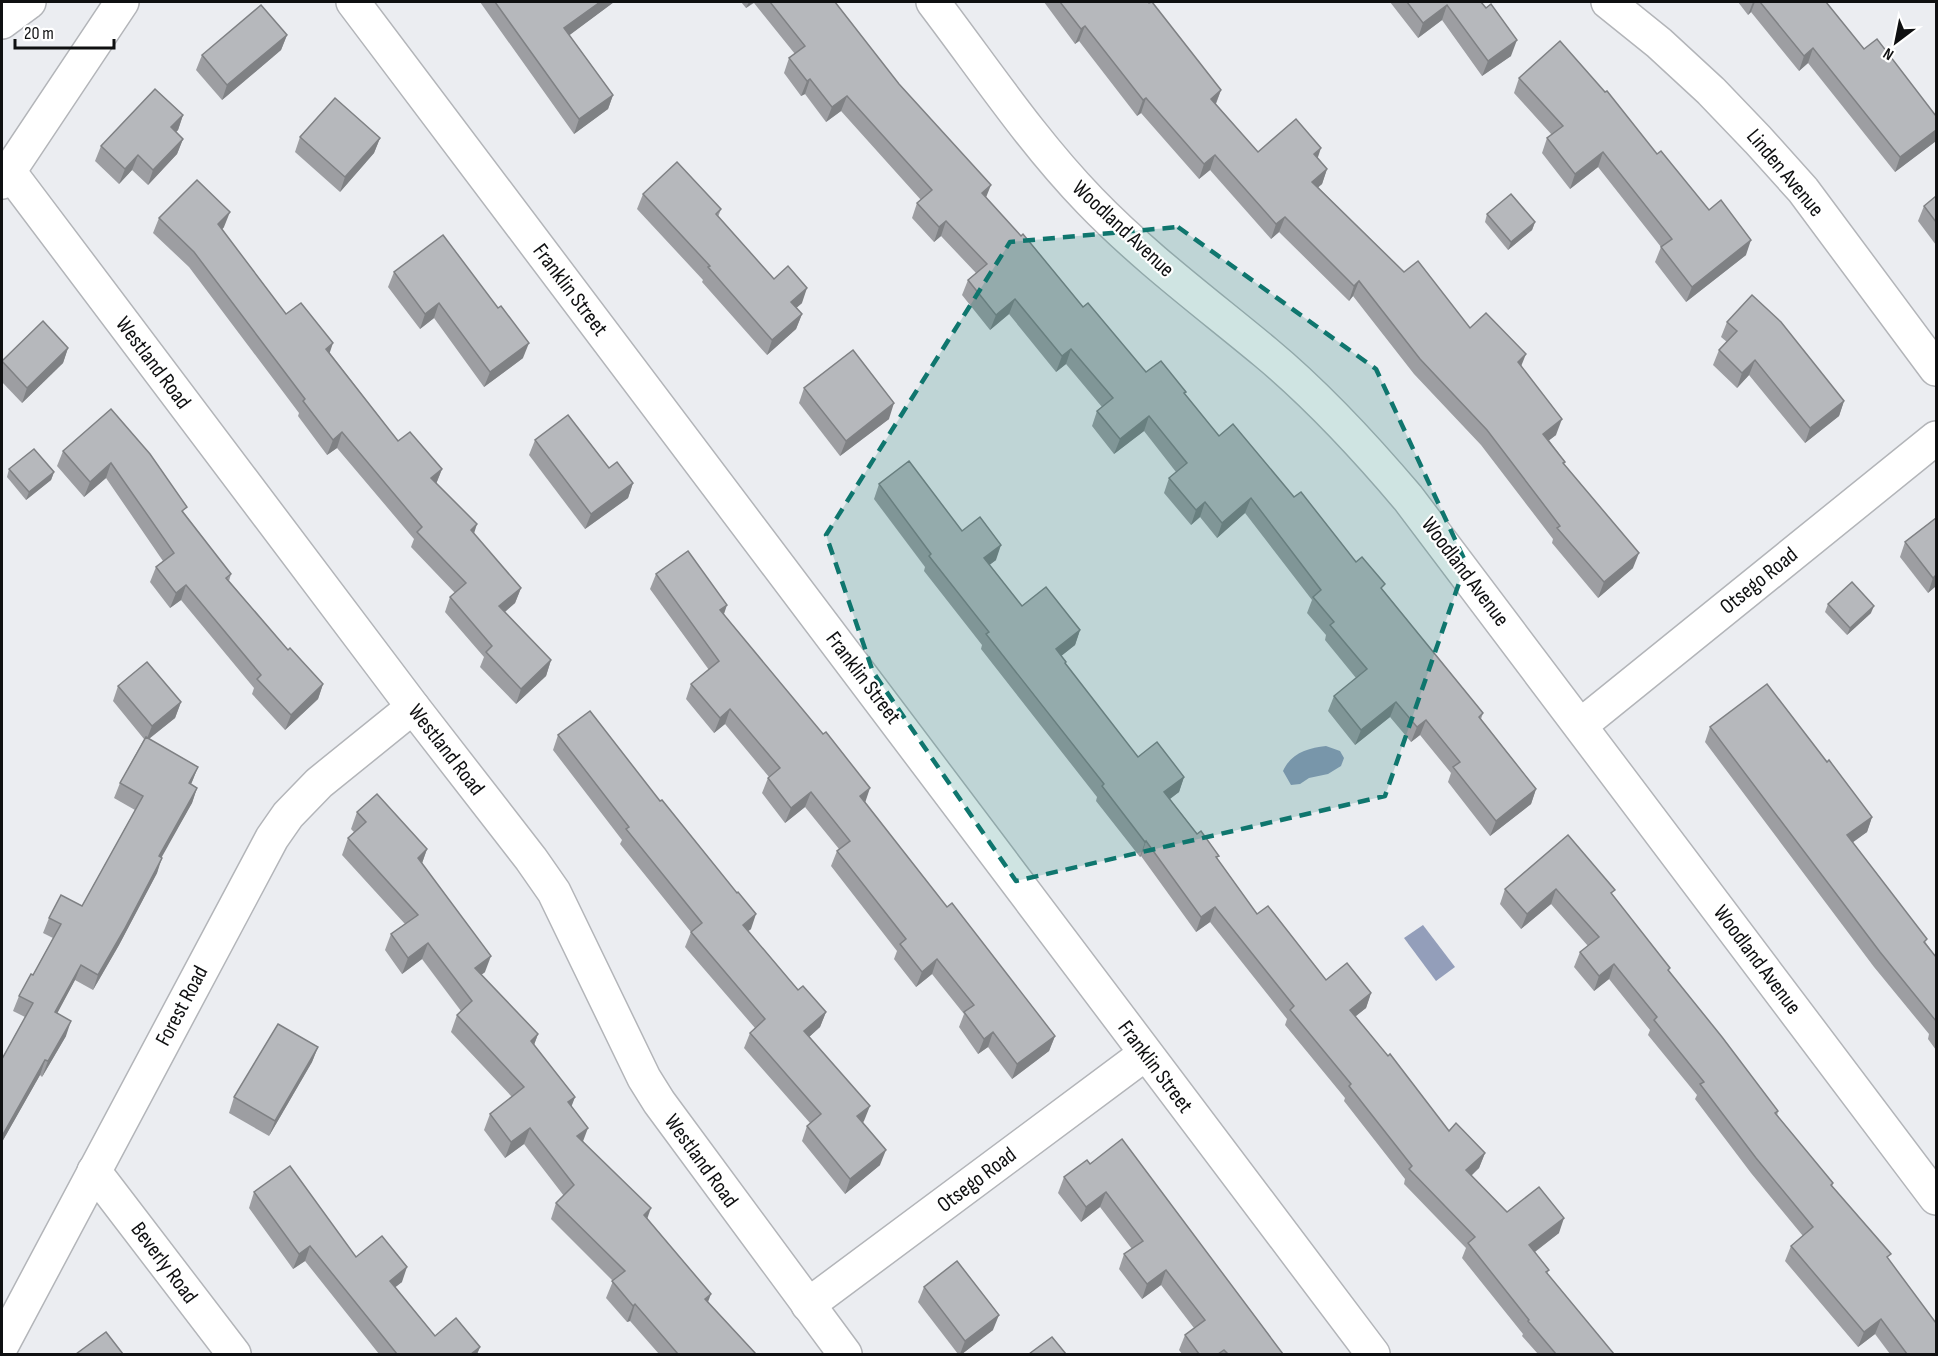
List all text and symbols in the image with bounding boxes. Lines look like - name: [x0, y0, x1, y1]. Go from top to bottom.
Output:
- scale bar: [15, 12, 114, 50]
- north arrow: [1866, 12, 1926, 72]
- text: 20 m: [24, 23, 54, 44]
- text: N: [1880, 43, 1898, 64]
- street label: Linden Avenue: [1740, 124, 1830, 222]
- street label: Woodland Avenue: [1066, 175, 1180, 283]
- street label: Franklin Street: [527, 239, 614, 342]
- street label: Westland Road: [110, 311, 196, 415]
- street label: Woodland Avenue: [1415, 512, 1515, 632]
- street label: Otsego Road: [1715, 542, 1803, 620]
- street label: Franklin Street: [820, 627, 907, 730]
- street label: Westland Road: [402, 699, 490, 801]
- street label: Woodland Avenue: [1707, 900, 1807, 1020]
- street label: Forest Road: [150, 961, 214, 1051]
- street label: Franklin Street: [1112, 1016, 1199, 1119]
- street label: Westland Road: [658, 1109, 744, 1213]
- street label: Otsego Road: [932, 1141, 1022, 1219]
- street label: Beverly Road: [125, 1217, 203, 1309]

